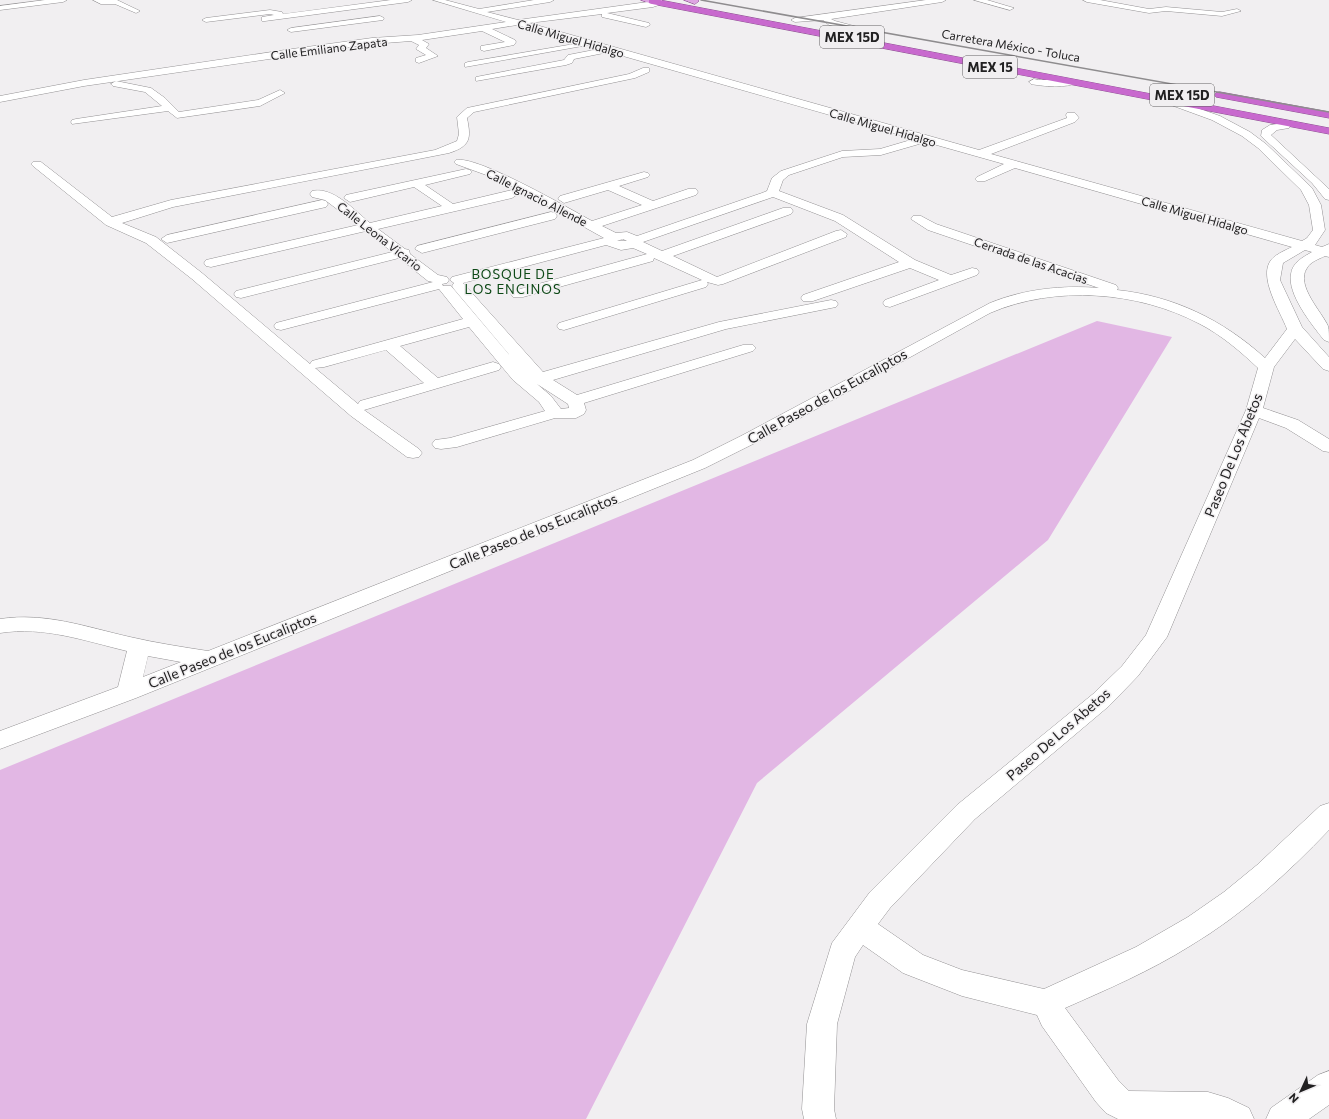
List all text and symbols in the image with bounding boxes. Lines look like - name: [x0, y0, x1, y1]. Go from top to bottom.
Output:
- street label: Calle Miguel Hidalgo: [516, 16, 626, 60]
- road number: MEX 15D: [820, 26, 884, 48]
- street label: Carretera México - Toluca: [941, 26, 1081, 64]
- street label: Calle Emiliano Zapata: [270, 34, 388, 62]
- road number: MEX 15: [963, 56, 1017, 78]
- road number: MEX 15D: [1150, 84, 1214, 106]
- street label: Calle Miguel Hidalgo: [828, 105, 938, 149]
- street label: Calle Ignacio Allende: [484, 165, 590, 229]
- street label: Calle Miguel Hidalgo: [1140, 193, 1250, 237]
- street label: Calle Leona Vicario: [335, 199, 425, 273]
- street label: Cerrada de las Acacias: [972, 234, 1090, 286]
- district label: BOSQUE DE LOS ENCINOS: [464, 266, 562, 297]
- street label: Calle Paseo de los Eucaliptos: [744, 345, 910, 447]
- street label: Paseo De Los Abetos: [1200, 391, 1266, 519]
- street label: Calle Paseo de los Eucaliptos: [446, 489, 620, 573]
- street label: Calle Paseo de los Eucaliptos: [145, 608, 319, 692]
- street label: Paseo De Los Abetos: [1003, 684, 1113, 784]
- north arrow: [1281, 1071, 1321, 1111]
- text: N: [1286, 1091, 1301, 1106]

